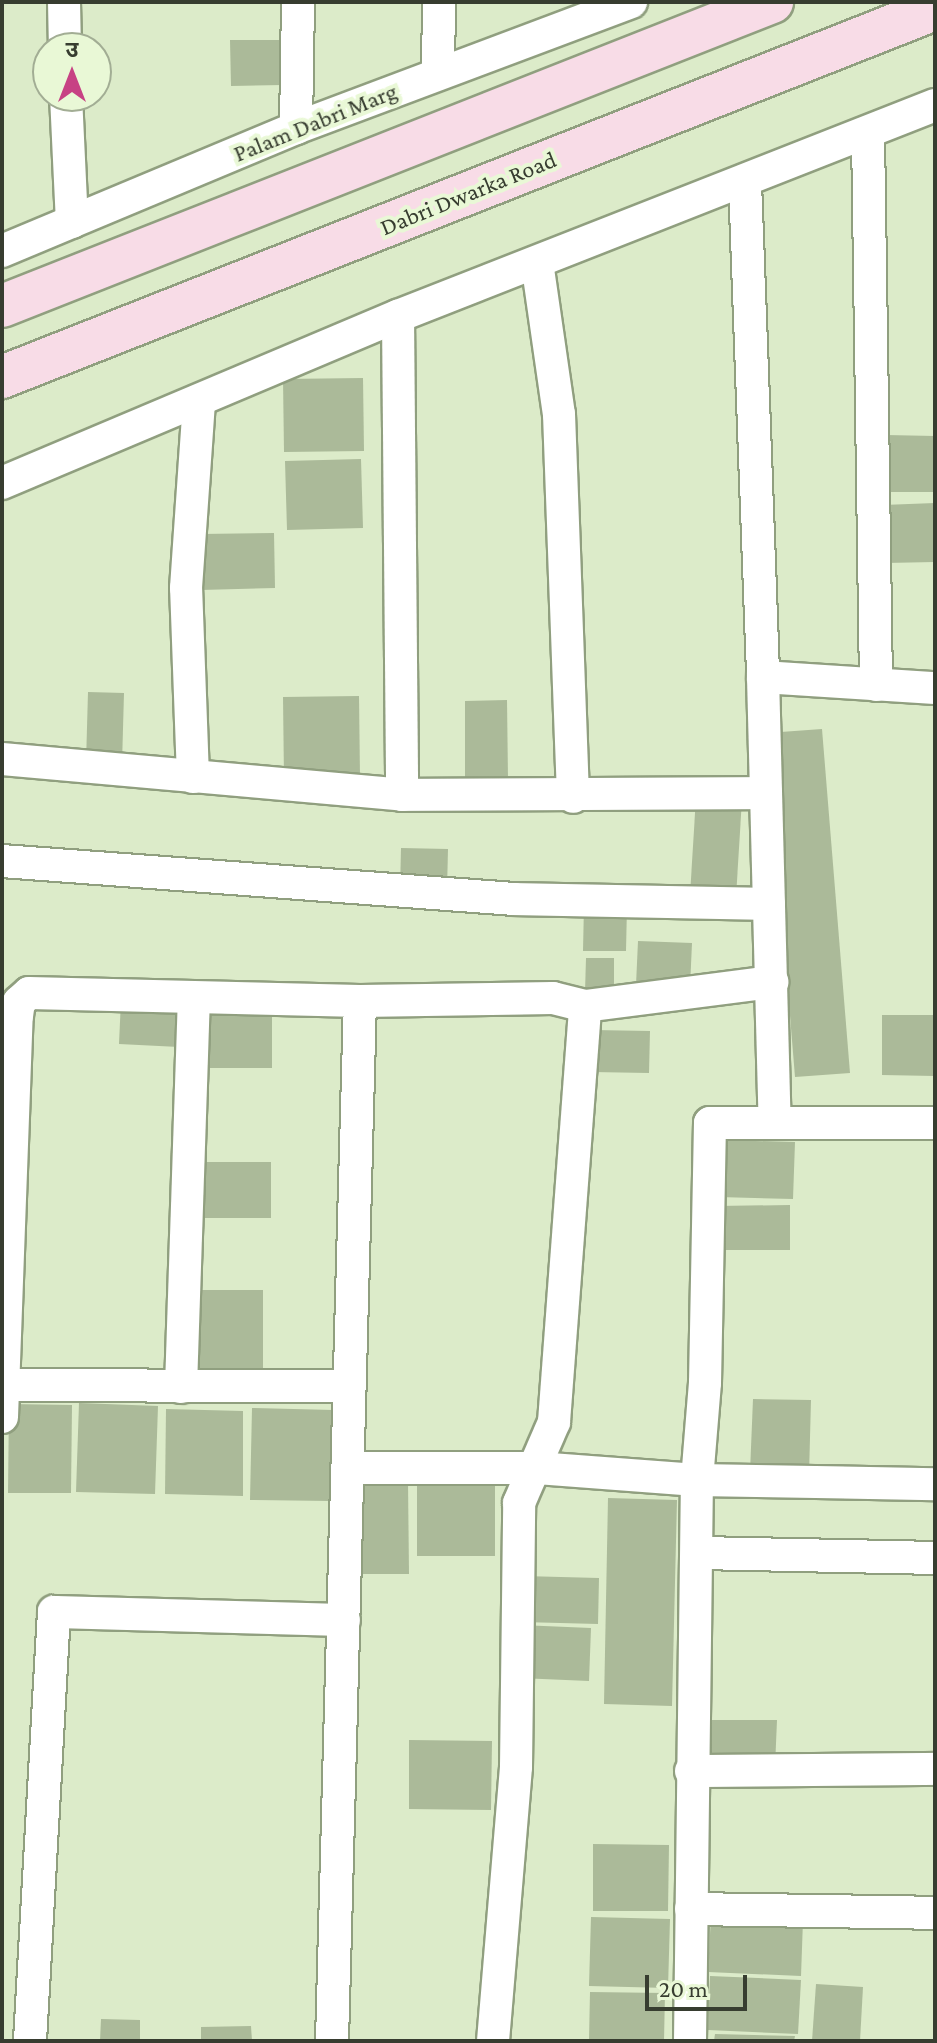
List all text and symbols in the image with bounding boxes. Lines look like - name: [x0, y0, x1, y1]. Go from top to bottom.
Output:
- north arrow: [32, 32, 112, 112]
- text: उ: [66, 37, 78, 62]
- street label: Palam Dabri Marg: [229, 76, 401, 168]
- street label: Dabri Dwarka Road: [376, 145, 560, 241]
- scale bar: [649, 1959, 751, 2009]
- text: 20 m: [659, 1975, 708, 2002]

